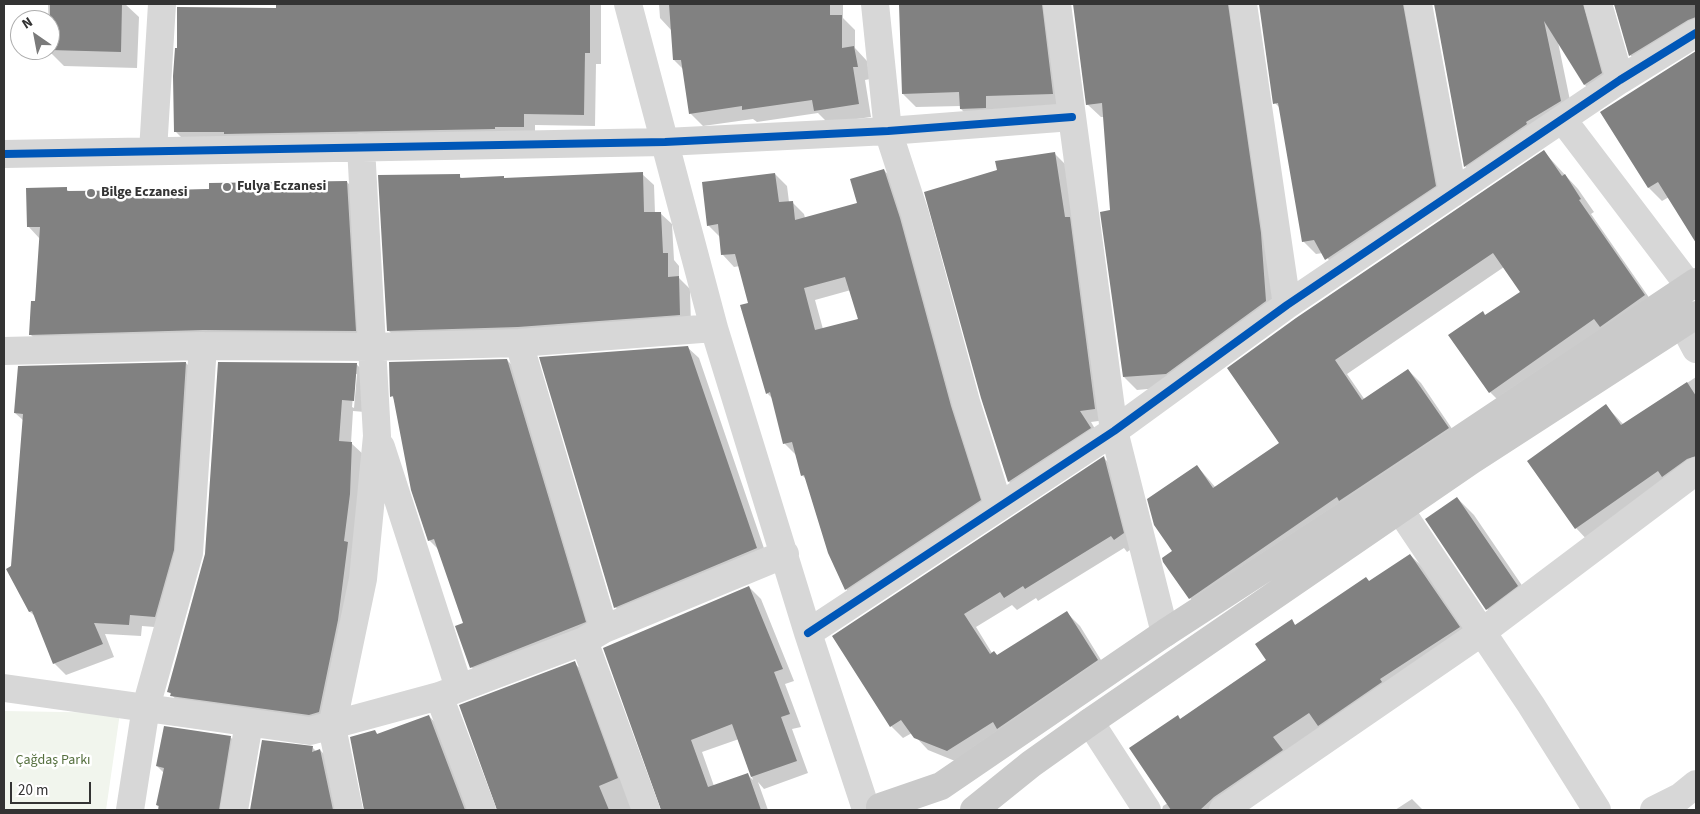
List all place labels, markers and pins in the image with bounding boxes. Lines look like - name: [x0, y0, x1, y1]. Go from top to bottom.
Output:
- place label: Fulya Eczanesi: [237, 179, 326, 195]
- marker: Fulya Eczanesi: [221, 181, 233, 193]
- place label: Bilge Eczanesi: [101, 185, 188, 201]
- marker: Bilge Eczanesi: [85, 187, 97, 199]

